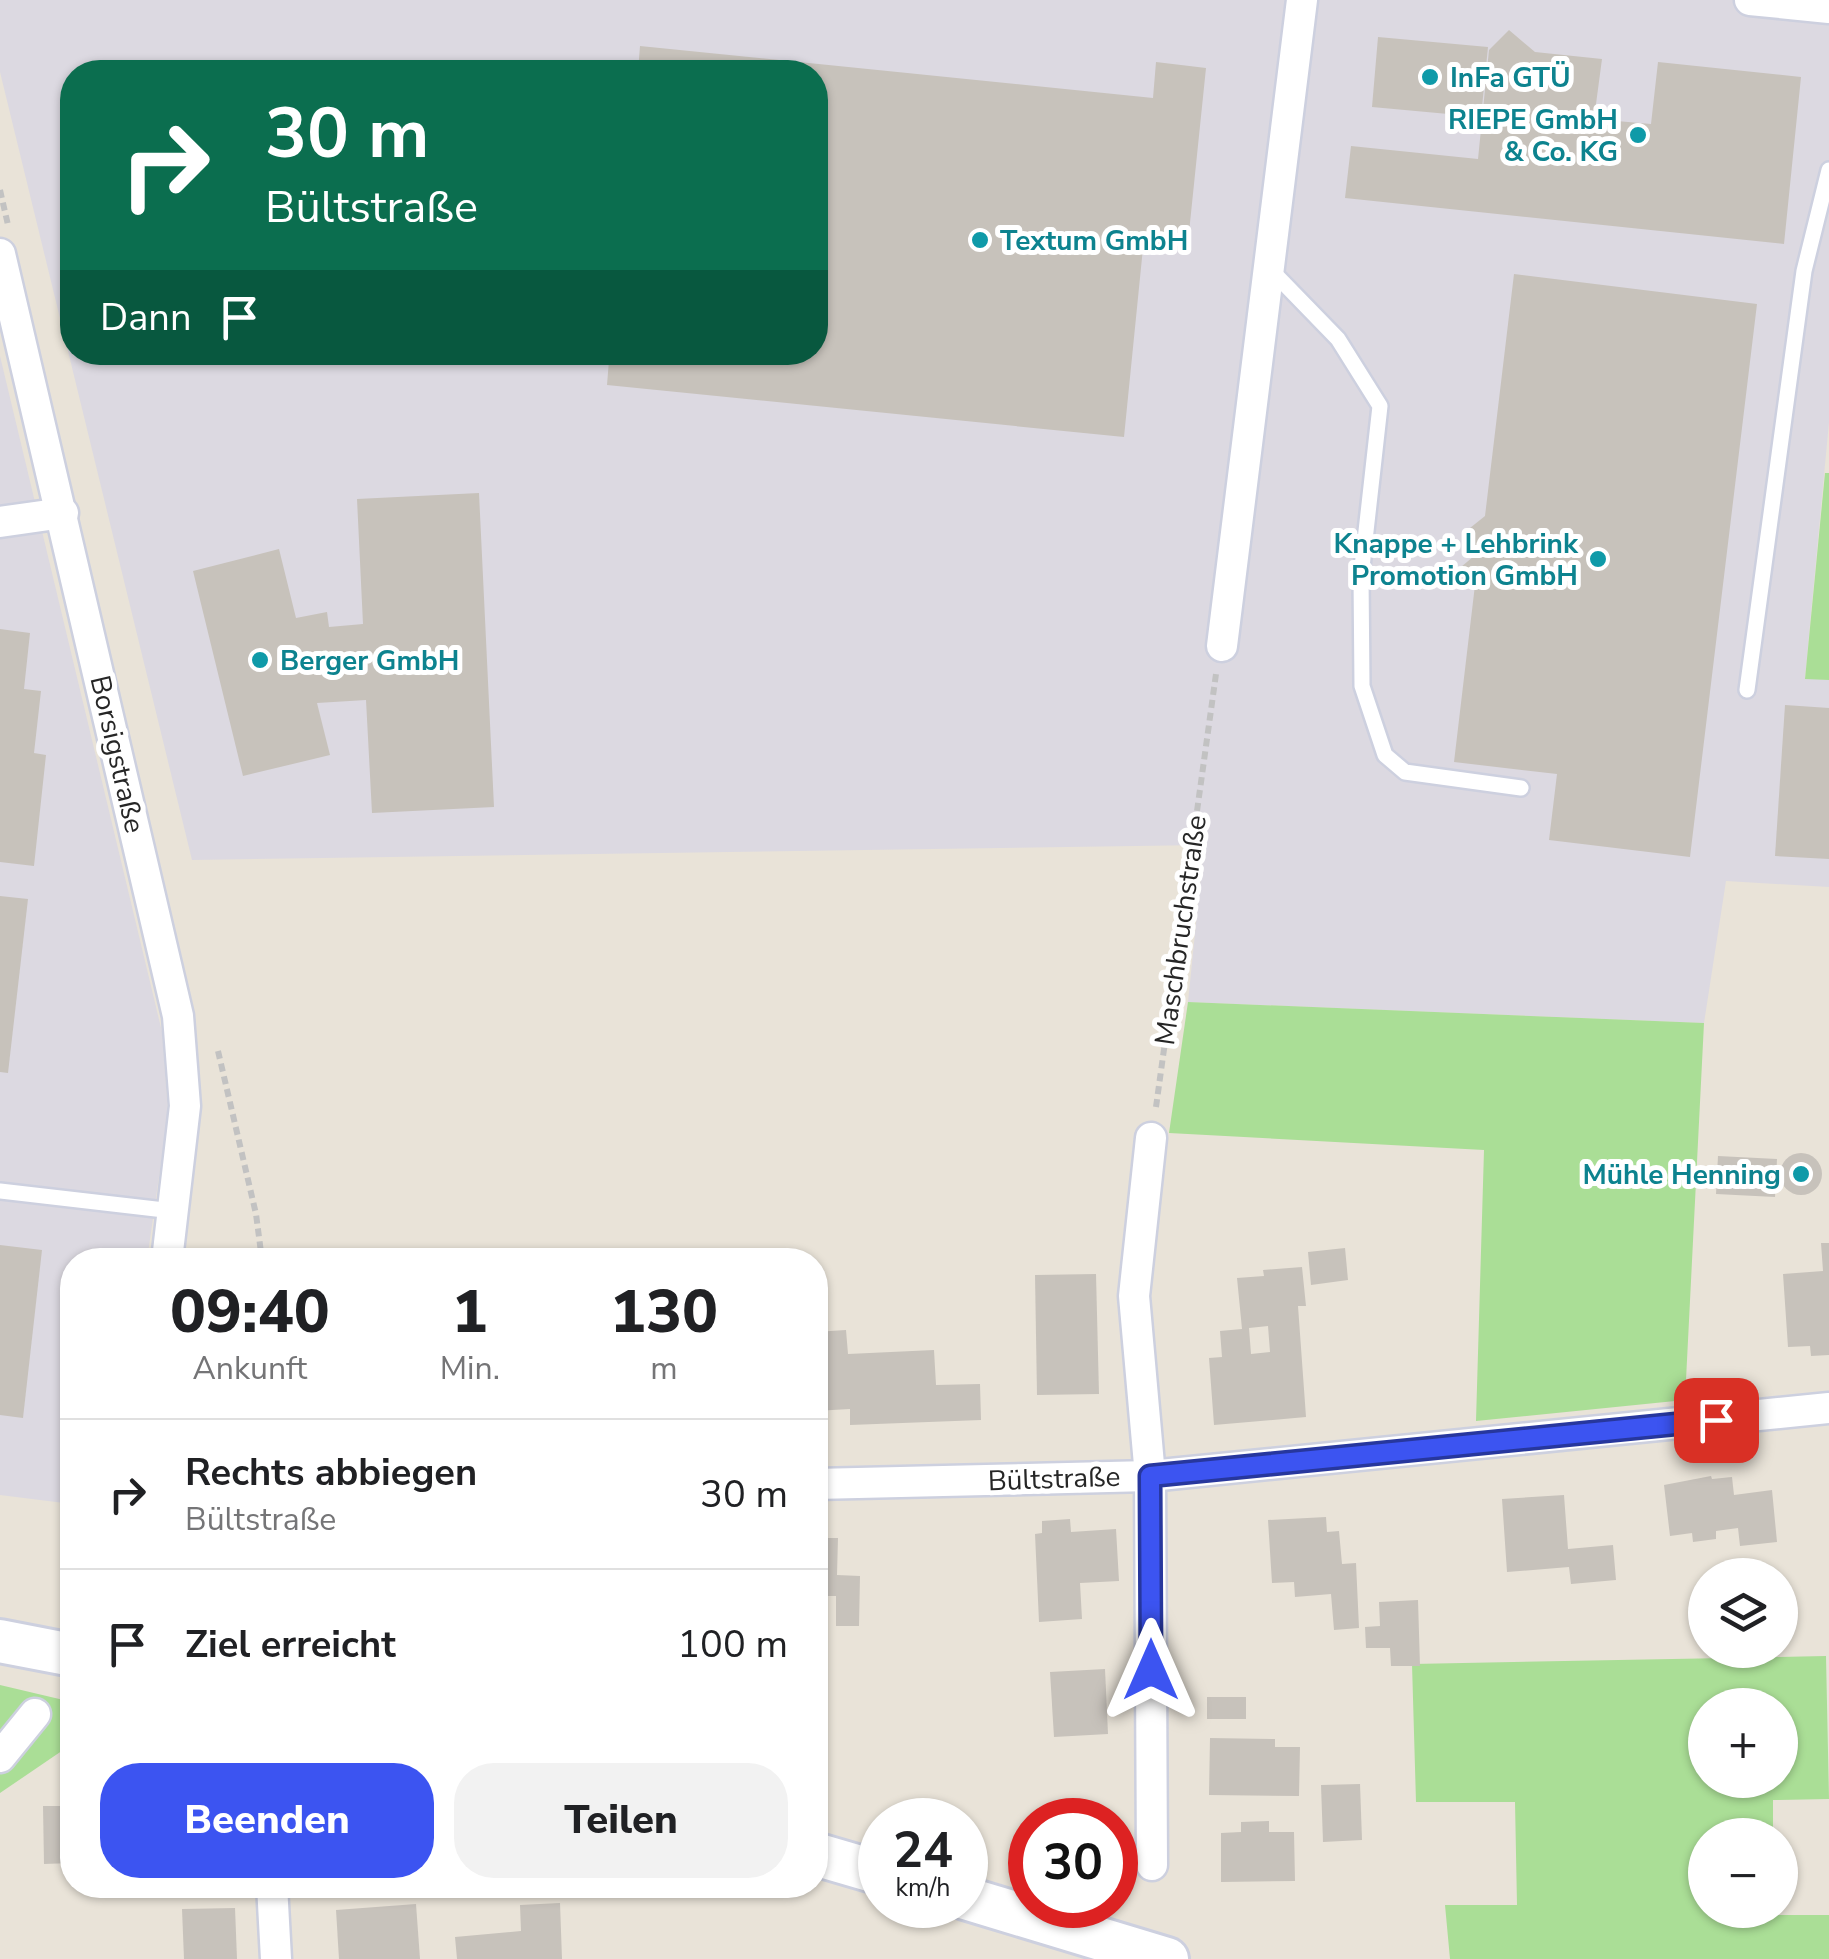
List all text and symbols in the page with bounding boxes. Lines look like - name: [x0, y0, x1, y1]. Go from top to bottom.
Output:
- place label: InFa GTÜ: [1450, 59, 1571, 97]
- marker: InFa GTÜ: [1419, 66, 1441, 88]
- text: 30 m: [265, 86, 429, 182]
- icon: right: [100, 100, 230, 230]
- place label: RIEPE GmbH & Co. KG: [1448, 101, 1618, 171]
- marker: RIEPE GmbH & Co. KG: [1627, 124, 1649, 146]
- text: Bültstraße: [265, 177, 478, 238]
- place label: Textum GmbH: [1000, 222, 1188, 260]
- marker: Textum GmbH: [969, 229, 991, 251]
- icon: arrive: [212, 290, 267, 345]
- text: Dann: [100, 292, 192, 343]
- place label: Knappe + Lehbrink Promotion GmbH: [1334, 525, 1579, 595]
- marker: Knappe + Lehbrink Promotion GmbH: [1587, 548, 1609, 570]
- place label: Berger GmbH: [280, 642, 459, 680]
- marker: Berger GmbH: [249, 649, 271, 671]
- street label: Borsigstraße: [80, 672, 154, 837]
- street label: Maschbruchstraße: [1146, 813, 1216, 1048]
- place label: Mühle Henning: [1583, 1156, 1781, 1194]
- marker: Mühle Henning: [1790, 1163, 1812, 1185]
- text: 09:40: [170, 1271, 330, 1353]
- text: 1: [452, 1271, 488, 1353]
- text: 130: [610, 1271, 718, 1353]
- text: Ankunft: [192, 1347, 307, 1390]
- text: Min.: [440, 1347, 500, 1390]
- text: m: [650, 1347, 678, 1390]
- pin: [1674, 1378, 1759, 1463]
- icon: arrive: [1689, 1393, 1744, 1448]
- text: Rechts abbiegen: [185, 1447, 477, 1498]
- street label: Bültstraße: [987, 1458, 1121, 1500]
- icon: right: [100, 1467, 155, 1522]
- text: 30 m: [700, 1469, 788, 1520]
- text: Bültstraße: [185, 1498, 336, 1541]
- map controls: [1688, 1558, 1798, 1928]
- button: layers: [1688, 1558, 1798, 1668]
- icon: arrive: [100, 1617, 155, 1672]
- position arrow: [1099, 1618, 1203, 1722]
- text: Ziel erreicht: [185, 1619, 396, 1670]
- text: 100 m: [677, 1619, 788, 1670]
- button: +: [1688, 1688, 1798, 1798]
- button: Beenden: [100, 1763, 434, 1878]
- button: Teilen: [454, 1763, 788, 1878]
- speed limit sign: 30: [1008, 1798, 1138, 1928]
- text: 24: [893, 1816, 953, 1885]
- button: −: [1688, 1818, 1798, 1928]
- text: km/h: [895, 1871, 951, 1905]

